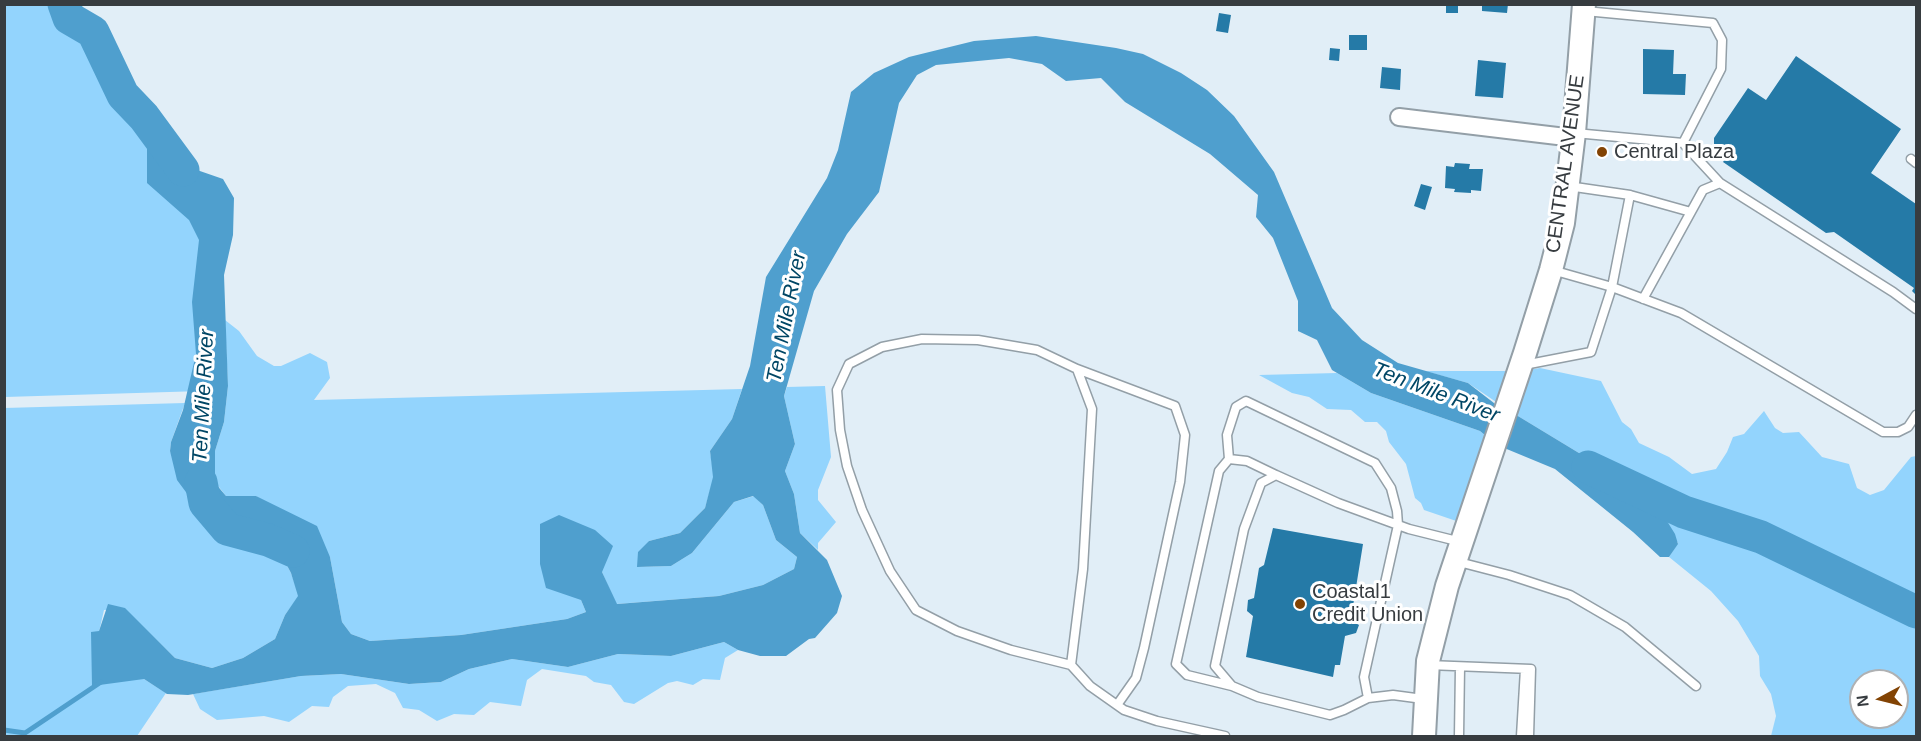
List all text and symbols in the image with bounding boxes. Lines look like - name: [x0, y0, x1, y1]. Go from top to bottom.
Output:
- street label: CENTRAL AVENUE: [1542, 73, 1590, 255]
- place label: Central Plaza: [1614, 140, 1734, 164]
- marker: Central Plaza: [1595, 145, 1609, 159]
- water label: Ten Mile River: [762, 249, 812, 385]
- water label: Ten Mile River: [188, 329, 220, 463]
- water label: Ten Mile River: [1369, 357, 1503, 429]
- place label: Coastal1 Credit Union: [1312, 580, 1423, 627]
- marker: Coastal1 Credit Union: [1293, 597, 1307, 611]
- north arrow: [1849, 669, 1909, 729]
- text: N: [1853, 694, 1872, 708]

